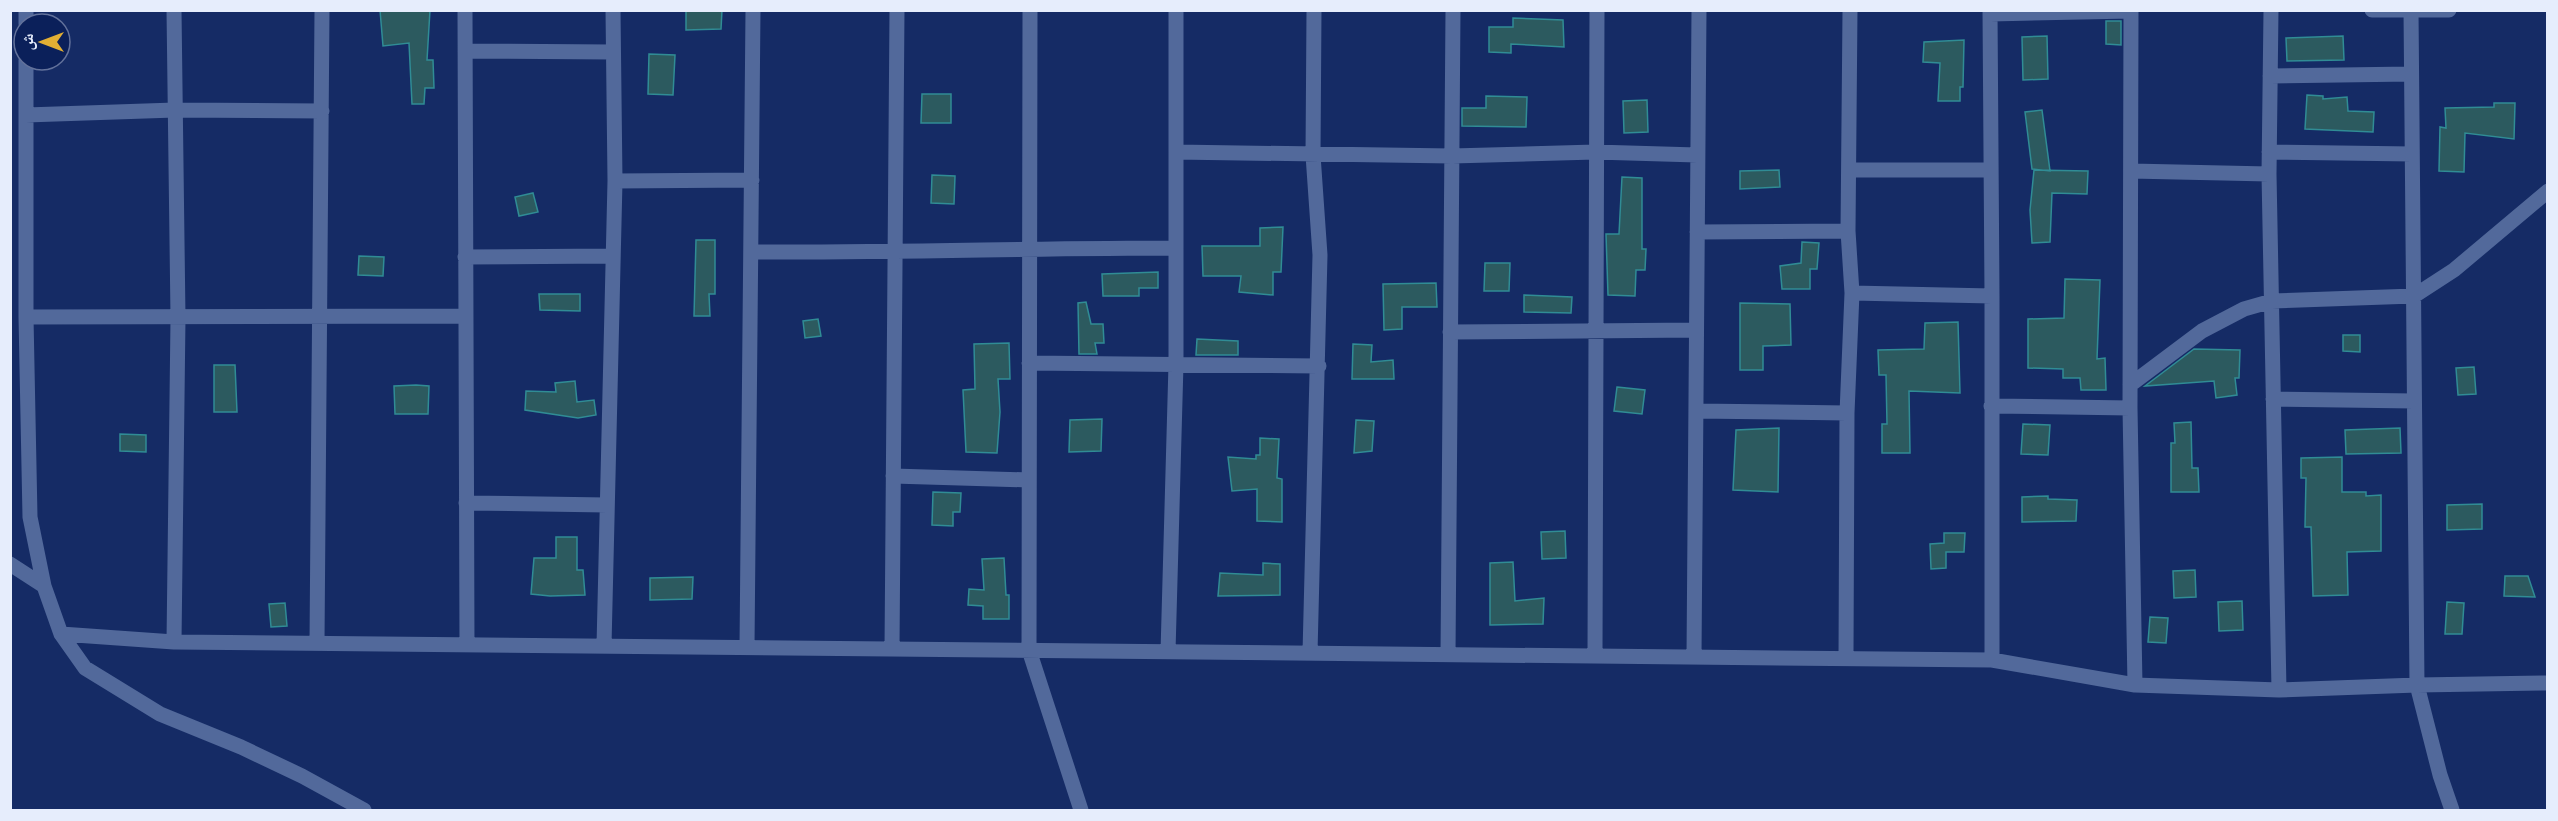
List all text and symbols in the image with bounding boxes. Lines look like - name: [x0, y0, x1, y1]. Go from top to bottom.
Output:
- north arrow: [12, 12, 72, 72]
- text: ش: [16, 33, 38, 50]

